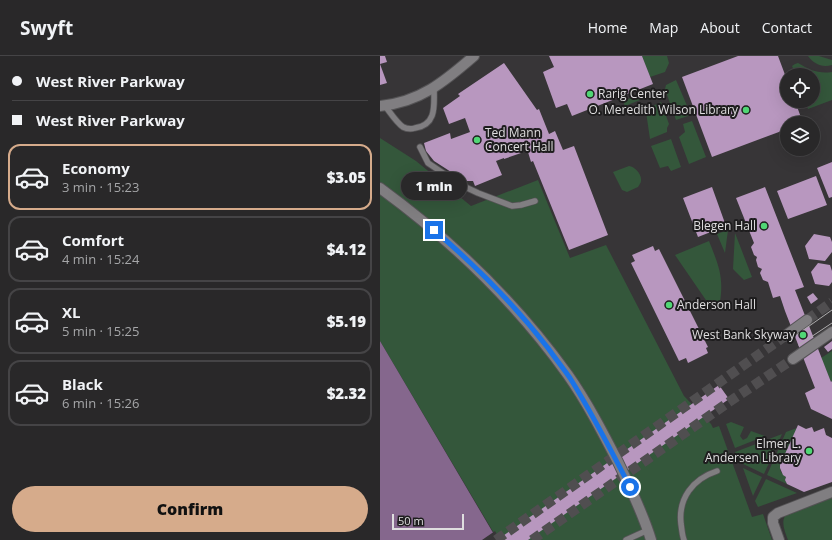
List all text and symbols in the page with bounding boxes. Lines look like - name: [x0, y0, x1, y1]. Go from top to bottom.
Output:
- text: Swyft: [20, 15, 73, 41]
- text: Home: [588, 18, 627, 37]
- text: Map: [649, 18, 678, 37]
- text: About: [700, 18, 740, 37]
- text: Contact: [762, 18, 812, 37]
- map controls: [780, 68, 820, 156]
- button: locate: [780, 68, 820, 108]
- text: West River Parkway: [36, 71, 185, 91]
- place label: Rarig Center: [598, 85, 667, 102]
- marker: Rarig Center: [585, 89, 595, 99]
- place label: O. Meredith Wilson Library: [588, 101, 739, 118]
- marker: O. Meredith Wilson Library: [741, 105, 751, 115]
- text: West River Parkway: [36, 110, 185, 130]
- button: layers: [780, 116, 820, 156]
- place label: Ted Mann Concert Hall: [485, 124, 554, 155]
- marker: Ted Mann Concert Hall: [472, 135, 482, 145]
- text: Economy: [62, 158, 130, 178]
- icon: car: [14, 159, 50, 195]
- text: $3.05: [327, 167, 366, 187]
- callout: 1 min: [401, 172, 467, 200]
- text: 1 min: [416, 177, 452, 195]
- text: 3 min · 15:23: [62, 178, 139, 196]
- place label: Blegen Hall: [693, 217, 756, 234]
- route end: [425, 221, 443, 239]
- marker: Blegen Hall: [759, 221, 769, 231]
- text: Comfort: [62, 230, 124, 250]
- icon: car: [14, 231, 50, 267]
- text: $4.12: [327, 239, 366, 259]
- text: 4 min · 15:24: [62, 250, 139, 268]
- place label: Anderson Hall: [677, 296, 756, 313]
- marker: Anderson Hall: [664, 300, 674, 310]
- text: XL: [62, 302, 80, 322]
- icon: car: [14, 303, 50, 339]
- text: $5.19: [327, 311, 366, 331]
- text: 5 min · 15:25: [62, 322, 139, 340]
- place label: West Bank Skyway: [692, 326, 796, 343]
- marker: West Bank Skyway: [798, 330, 808, 340]
- text: Black: [62, 374, 103, 394]
- icon: car: [14, 375, 50, 411]
- text: $2.32: [327, 383, 366, 403]
- text: 6 min · 15:26: [62, 394, 139, 412]
- place label: Elmer L. Andersen Library: [705, 435, 802, 466]
- marker: Elmer L. Andersen Library: [804, 446, 814, 456]
- route start: [621, 478, 639, 496]
- button: Confirm: [12, 486, 368, 532]
- scale bar: [392, 512, 464, 531]
- text: 50 m: [398, 513, 424, 528]

